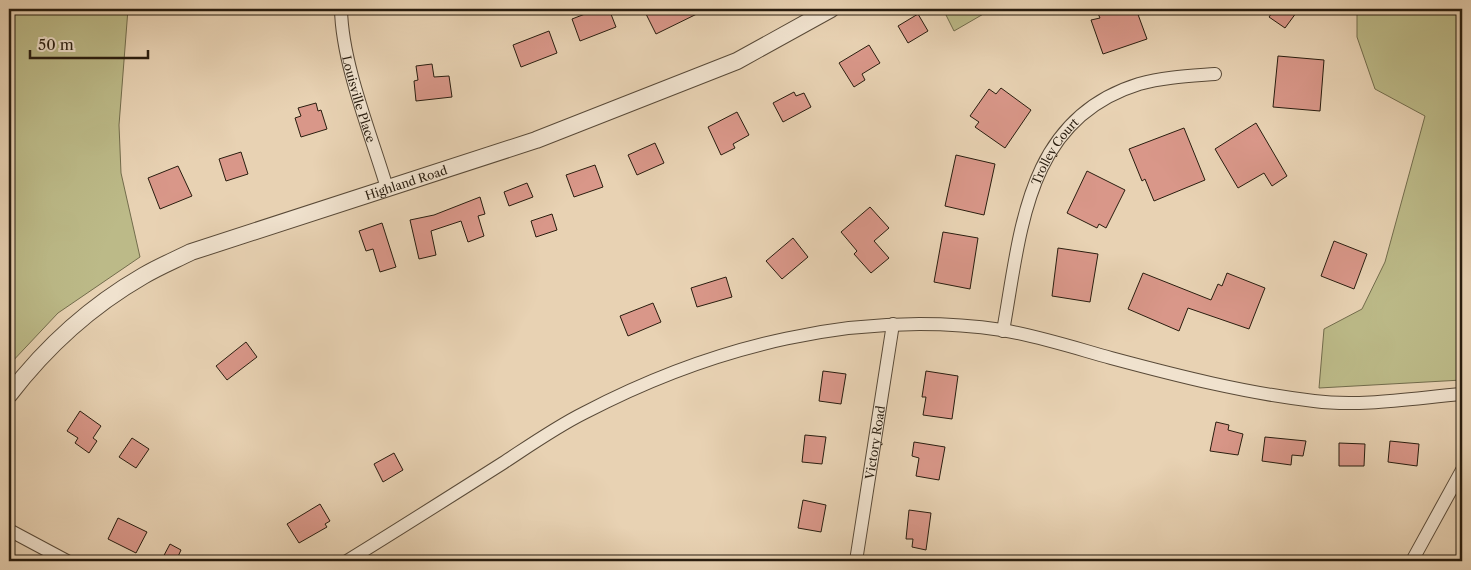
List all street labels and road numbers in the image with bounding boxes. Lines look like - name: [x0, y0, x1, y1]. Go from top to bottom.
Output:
- street label: Louisville Place: [340, 54, 379, 144]
- street label: Trolley Court: [1028, 114, 1082, 187]
- street label: Highland Road: [363, 162, 450, 203]
- street label: Victory Road: [861, 404, 888, 481]

